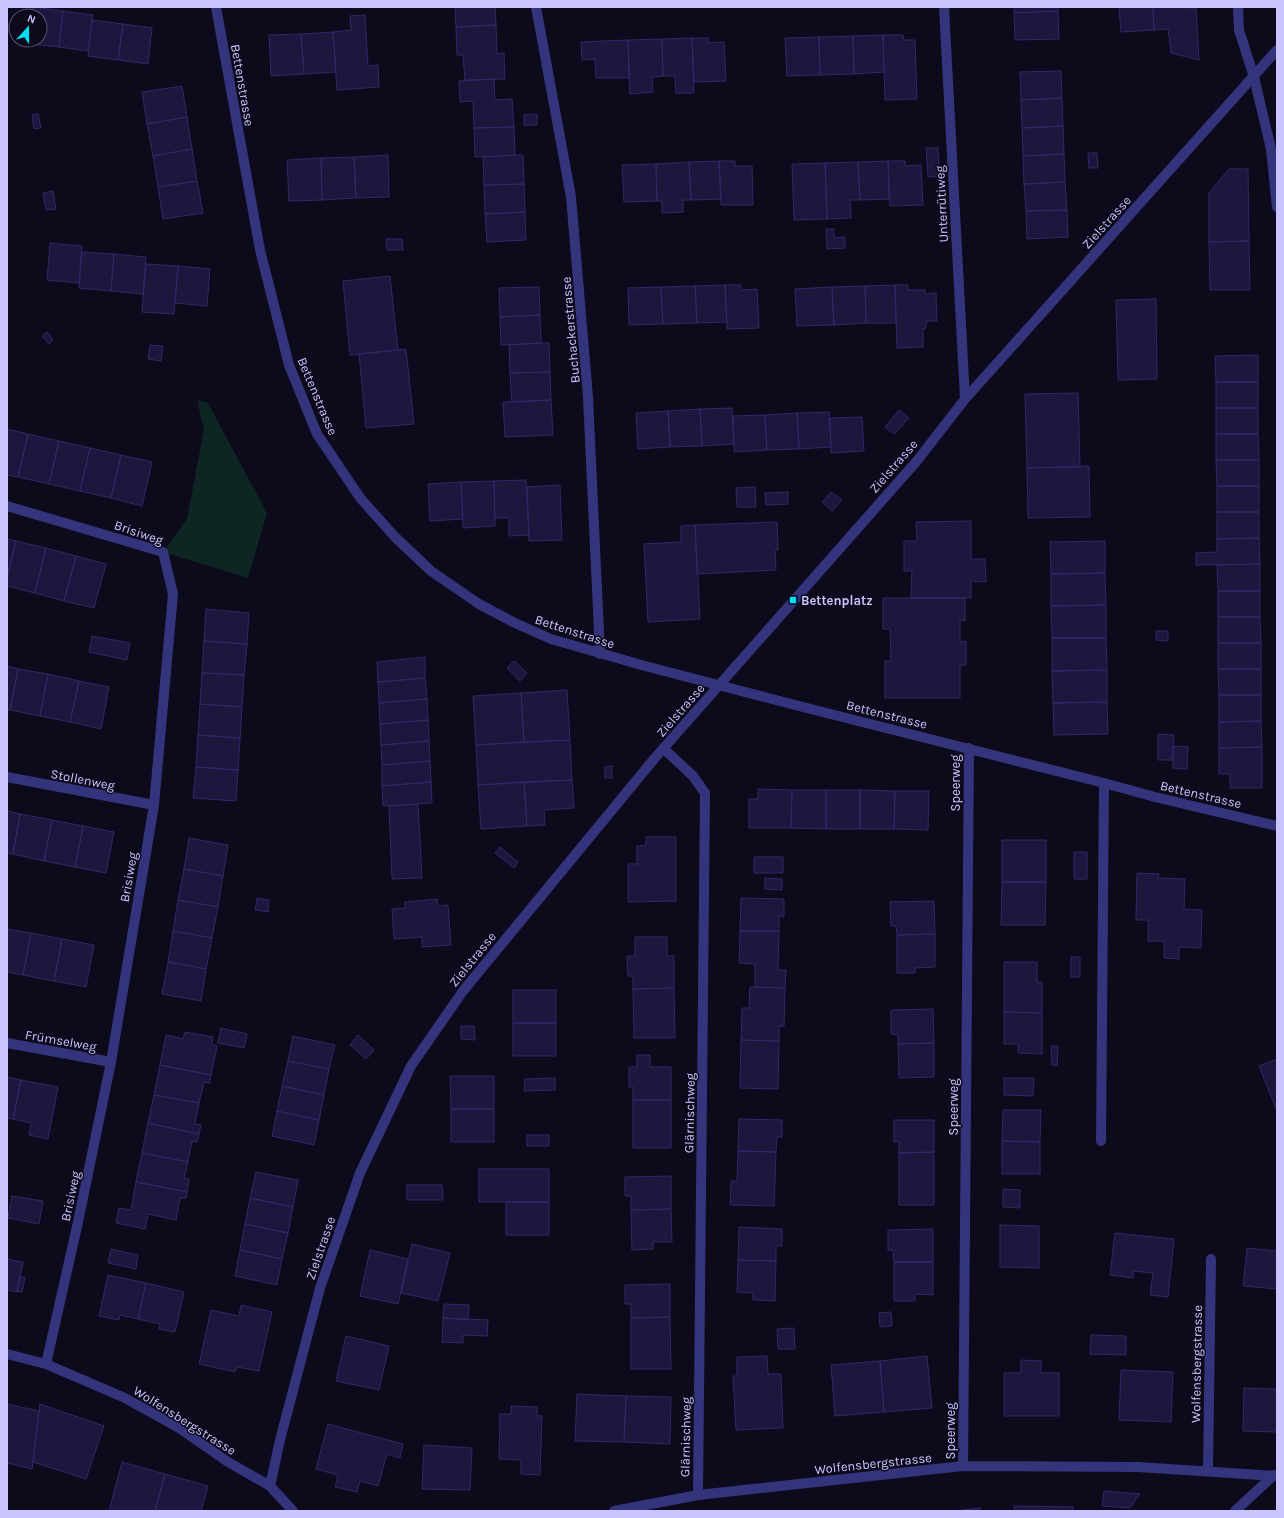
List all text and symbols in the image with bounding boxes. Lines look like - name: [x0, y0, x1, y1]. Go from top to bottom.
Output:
- north arrow: [8, 8, 48, 48]
- text: N: [25, 12, 37, 27]
- street label: Bettenstrasse: [228, 43, 257, 128]
- street label: Unterrütiweg: [932, 164, 951, 243]
- street label: Zielstrasse: [1079, 193, 1134, 252]
- street label: Buchackerstrasse: [558, 276, 583, 384]
- street label: Bettenstrasse: [294, 355, 341, 438]
- street label: Zielstrasse: [866, 436, 921, 496]
- street label: Brisiweg: [112, 517, 166, 548]
- place label: Bettenplatz: [801, 593, 873, 608]
- marker: Bettenplatz: [788, 595, 798, 605]
- street label: Bettenstrasse: [533, 612, 617, 652]
- street label: Zielstrasse: [653, 680, 708, 740]
- street label: Bettenstrasse: [845, 697, 929, 732]
- street label: Speerweg: [948, 754, 963, 811]
- street label: Stollenweg: [50, 766, 117, 793]
- street label: Bettenstrasse: [1159, 778, 1243, 811]
- street label: Brisiweg: [117, 850, 140, 903]
- street label: Zielstrasse: [446, 929, 499, 990]
- street label: Frümselweg: [24, 1027, 98, 1054]
- street label: Glärnischweg: [681, 1072, 698, 1153]
- street label: Speerweg: [946, 1078, 961, 1135]
- street label: Brisiweg: [58, 1169, 83, 1223]
- street label: Zielstrasse: [303, 1214, 338, 1282]
- street label: Wolfensbergstrasse: [1188, 1305, 1205, 1423]
- street label: Wolfensbergstrasse: [131, 1383, 239, 1458]
- street label: Glärnischweg: [677, 1396, 694, 1477]
- street label: Speerweg: [943, 1402, 958, 1459]
- street label: Wolfensbergstrasse: [814, 1450, 933, 1477]

